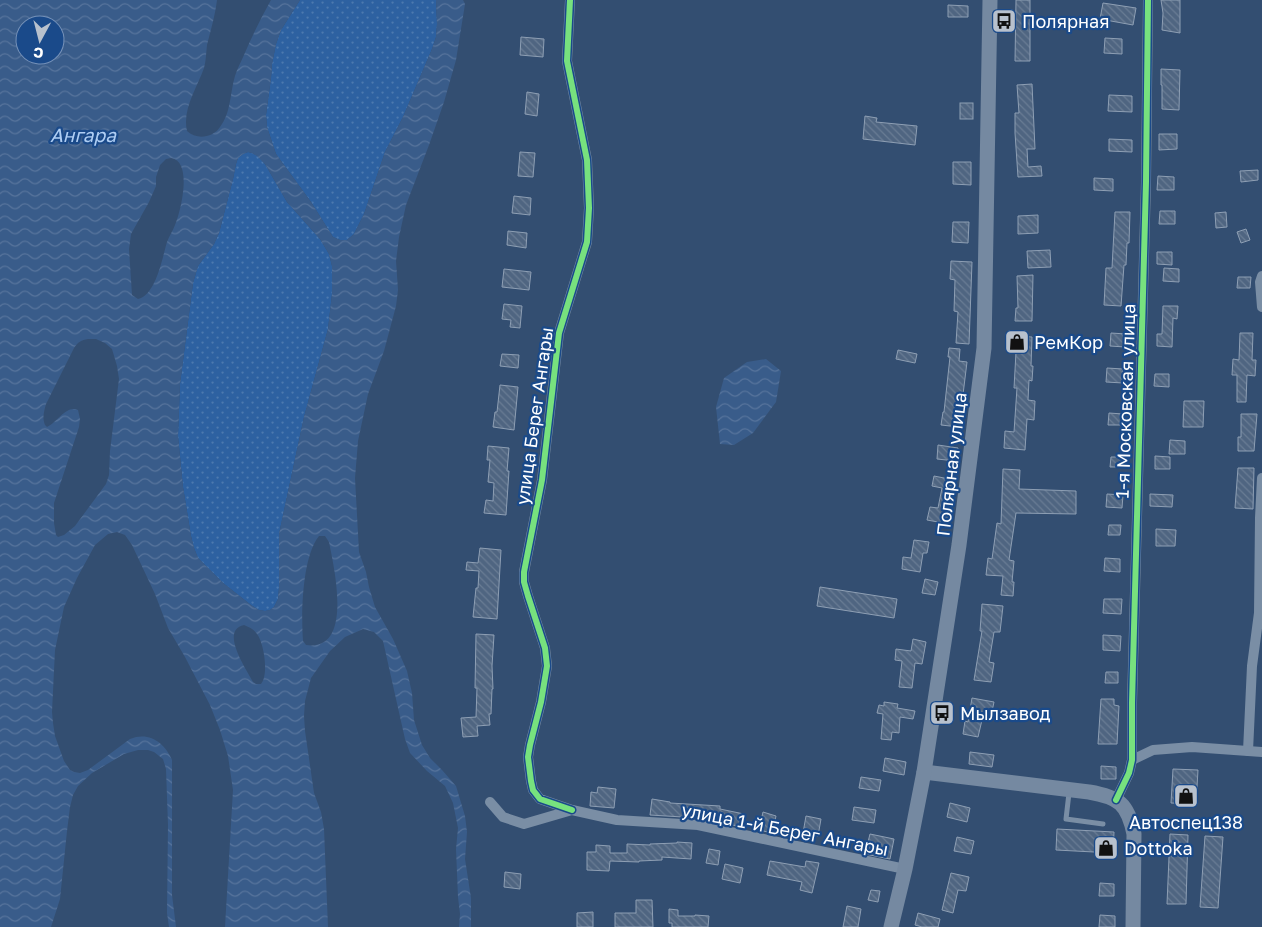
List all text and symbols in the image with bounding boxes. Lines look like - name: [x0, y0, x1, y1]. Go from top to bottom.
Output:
- bus stop icon: Полярная: [991, 8, 1017, 34]
- place label: Полярная: [1022, 10, 1109, 32]
- north arrow: [15, 15, 65, 65]
- text: С: [32, 44, 44, 62]
- water label: Ангара: [50, 123, 117, 146]
- street label: 1-я Московская улица: [1111, 303, 1139, 499]
- street label: улица Берег Ангары: [511, 326, 557, 506]
- shop icon: РемКор: [1004, 329, 1030, 355]
- place label: РемКор: [1034, 331, 1103, 353]
- street label: Полярная улица: [931, 391, 971, 537]
- bus stop icon: Мылзавод: [929, 700, 955, 726]
- place label: Мылзавод: [960, 702, 1051, 724]
- shop icon: Автоспец138: [1173, 783, 1199, 809]
- street label: улица 1-й Берег Ангары: [680, 798, 890, 860]
- place label: Автоспец138: [1129, 811, 1243, 833]
- shop icon: Dottoka: [1093, 835, 1119, 861]
- place label: Dottoka: [1124, 837, 1193, 859]

